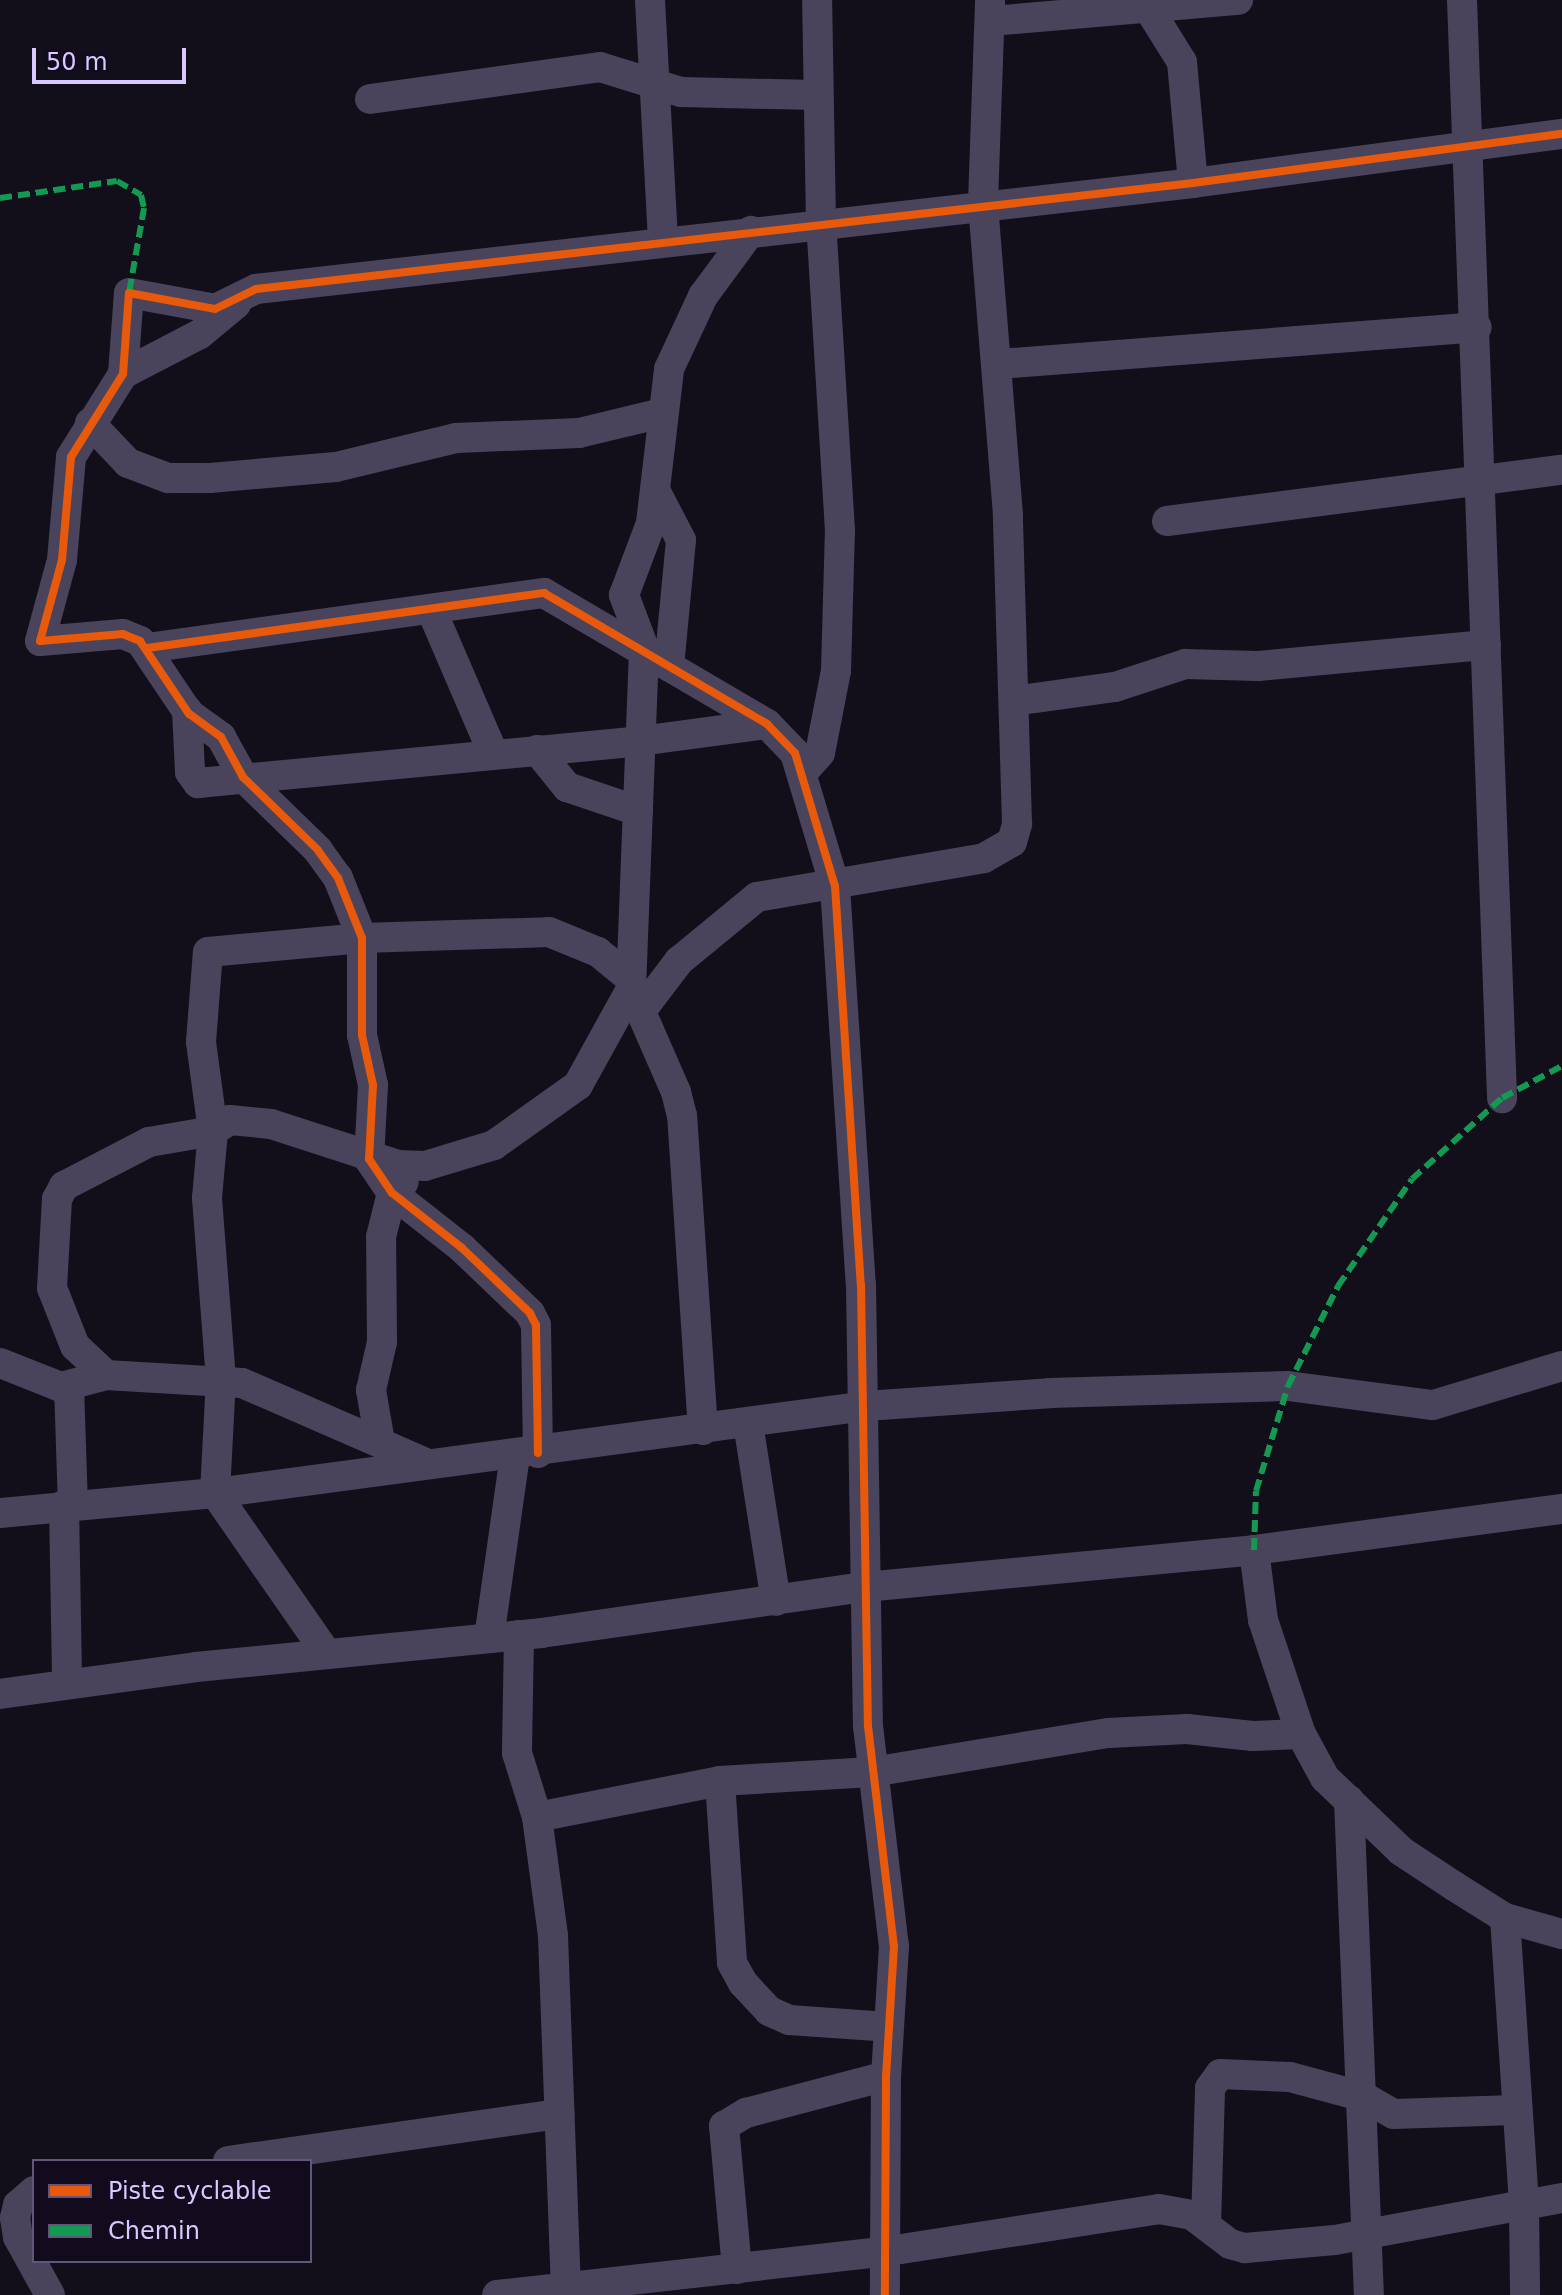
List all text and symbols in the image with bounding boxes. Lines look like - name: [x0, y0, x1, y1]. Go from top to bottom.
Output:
- scale bar: [36, 32, 190, 82]
- text: 50 m: [46, 48, 108, 76]
- legend: [32, 2159, 312, 2263]
- text: Piste cyclable: [108, 2177, 272, 2205]
- text: Chemin: [108, 2217, 200, 2245]

